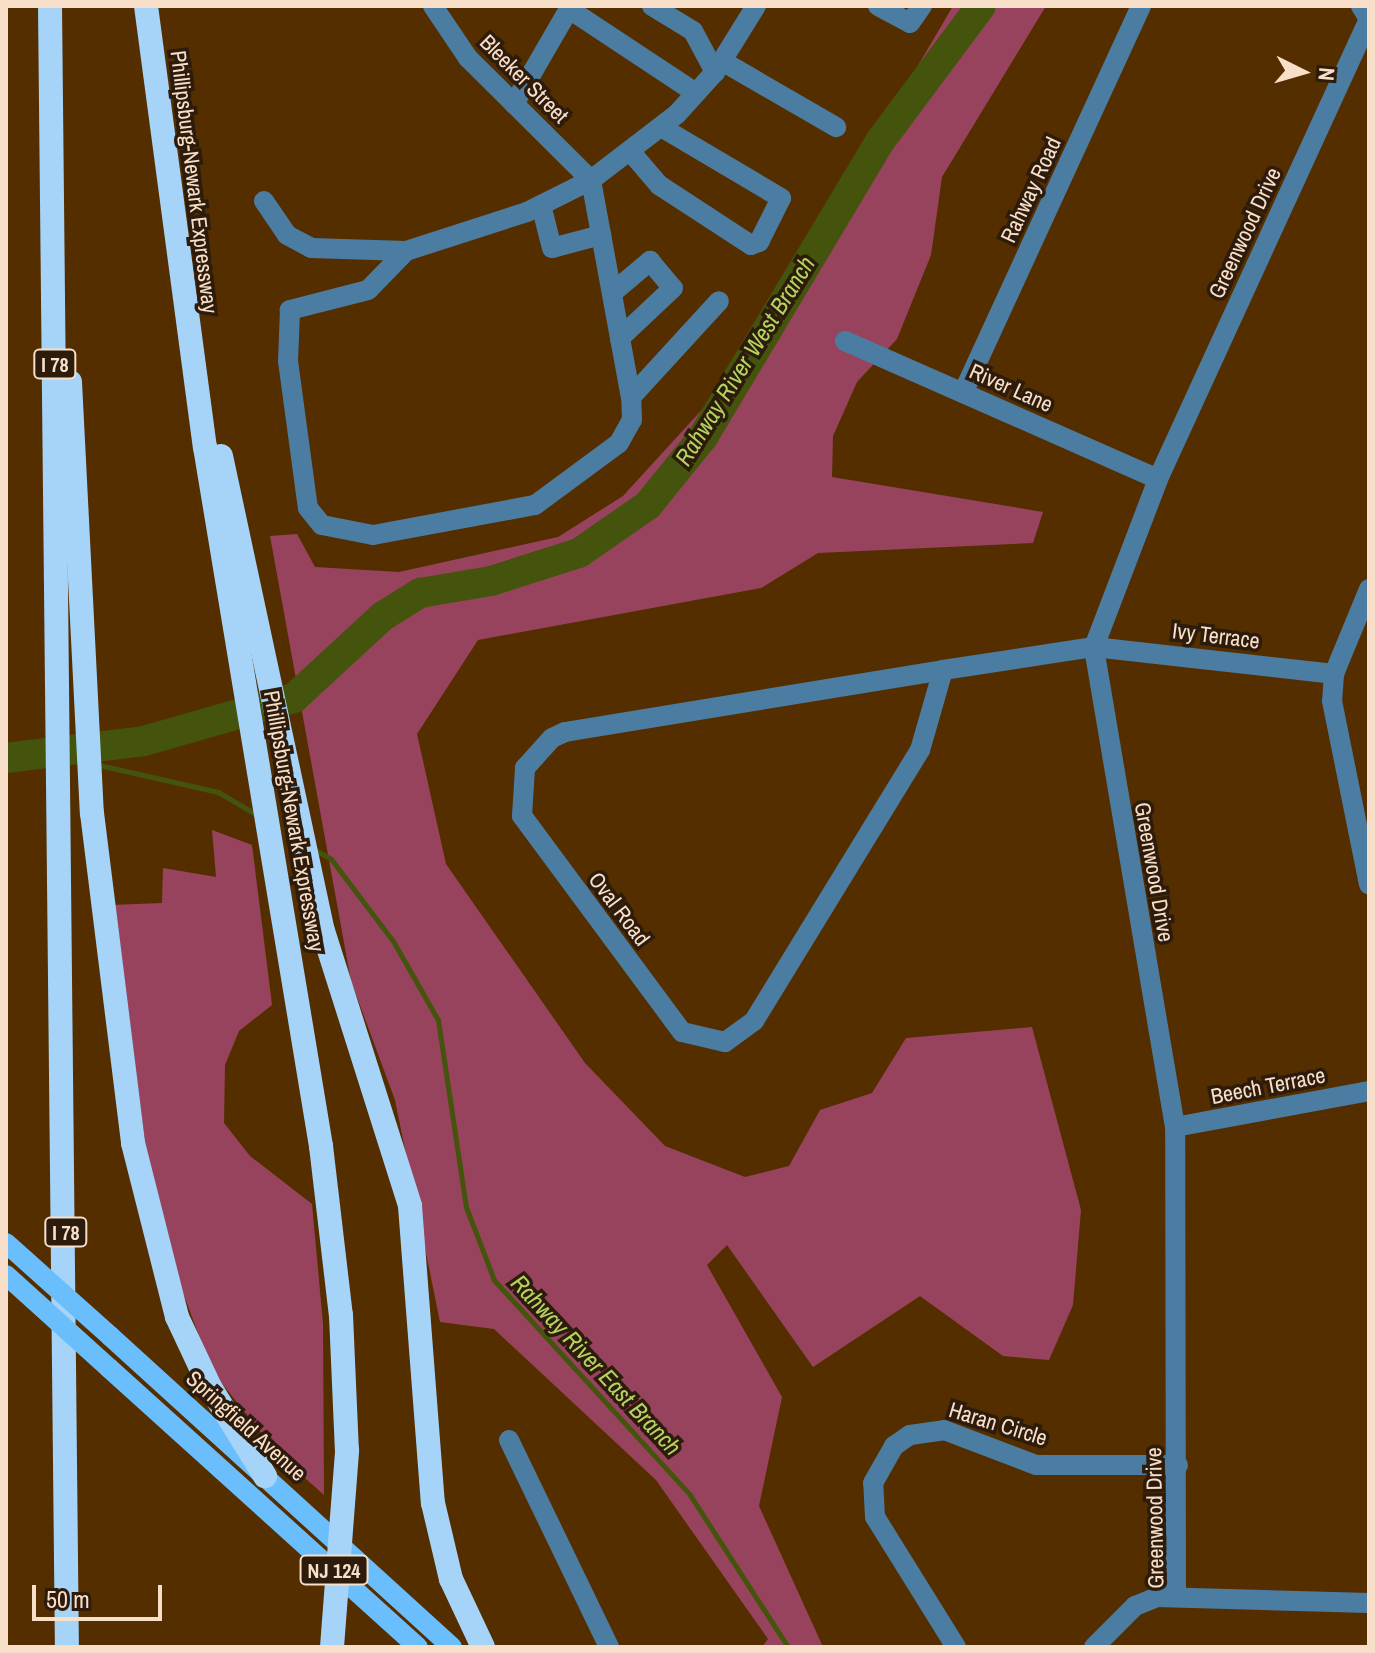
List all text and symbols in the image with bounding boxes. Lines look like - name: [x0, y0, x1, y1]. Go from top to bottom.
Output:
- street label: Bleeker Street: [474, 29, 574, 129]
- north arrow: [1263, 32, 1343, 112]
- street label: Phillipsburg-Newark Expressway: [165, 49, 223, 315]
- text: N: [1311, 66, 1342, 82]
- street label: Rahway Road: [995, 133, 1067, 247]
- street label: Greenwood Drive: [1203, 163, 1287, 303]
- water label: Rahway River West Branch: [669, 251, 821, 471]
- road number: I 78: [33, 348, 77, 380]
- street label: River Lane: [965, 358, 1057, 418]
- street label: Ivy Terrace: [1171, 618, 1261, 654]
- street label: Phillipsburg-Newark Expressway: [258, 688, 330, 954]
- street label: Greenwood Drive: [1129, 800, 1179, 944]
- street label: Oval Road: [583, 867, 655, 951]
- street label: Beech Terrace: [1208, 1062, 1328, 1110]
- road number: I 78: [44, 1216, 88, 1248]
- water label: Rahway River East Branch: [505, 1269, 687, 1461]
- street label: Springfield Avenue: [180, 1365, 312, 1487]
- street label: Haran Circle: [946, 1397, 1050, 1451]
- street label: Greenwood Drive: [1141, 1447, 1169, 1589]
- road number: NJ 124: [298, 1554, 370, 1586]
- scale bar: [36, 1569, 166, 1619]
- text: 50 m: [46, 1583, 90, 1615]

